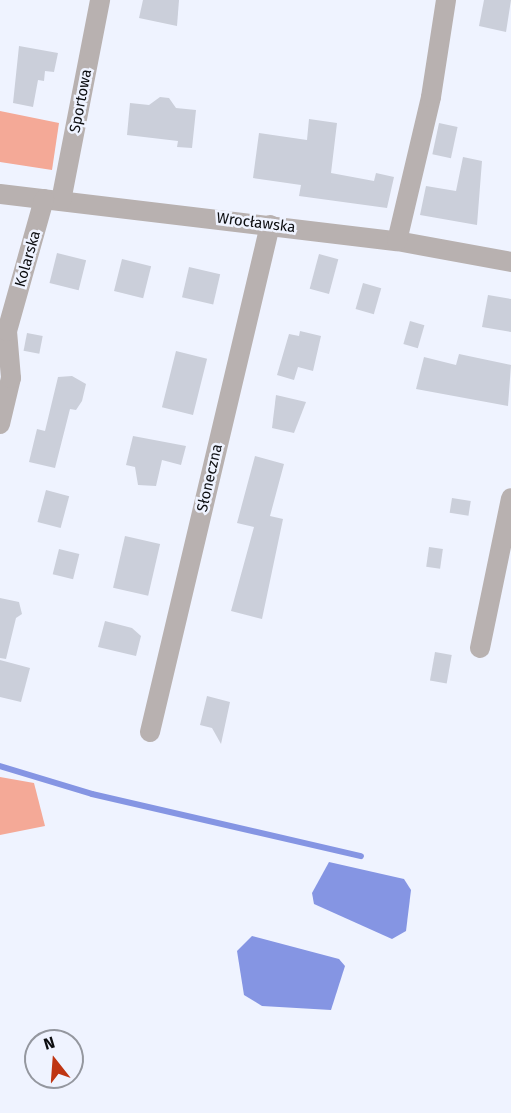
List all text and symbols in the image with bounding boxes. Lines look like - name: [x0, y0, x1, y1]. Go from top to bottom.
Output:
- street label: Sportowa: [66, 68, 96, 134]
- street label: Wrocławska: [216, 209, 296, 237]
- street label: Kolarska: [11, 229, 45, 289]
- street label: Słoneczna: [193, 442, 227, 514]
- north arrow: [24, 1029, 84, 1089]
- text: N: [41, 1033, 57, 1054]

